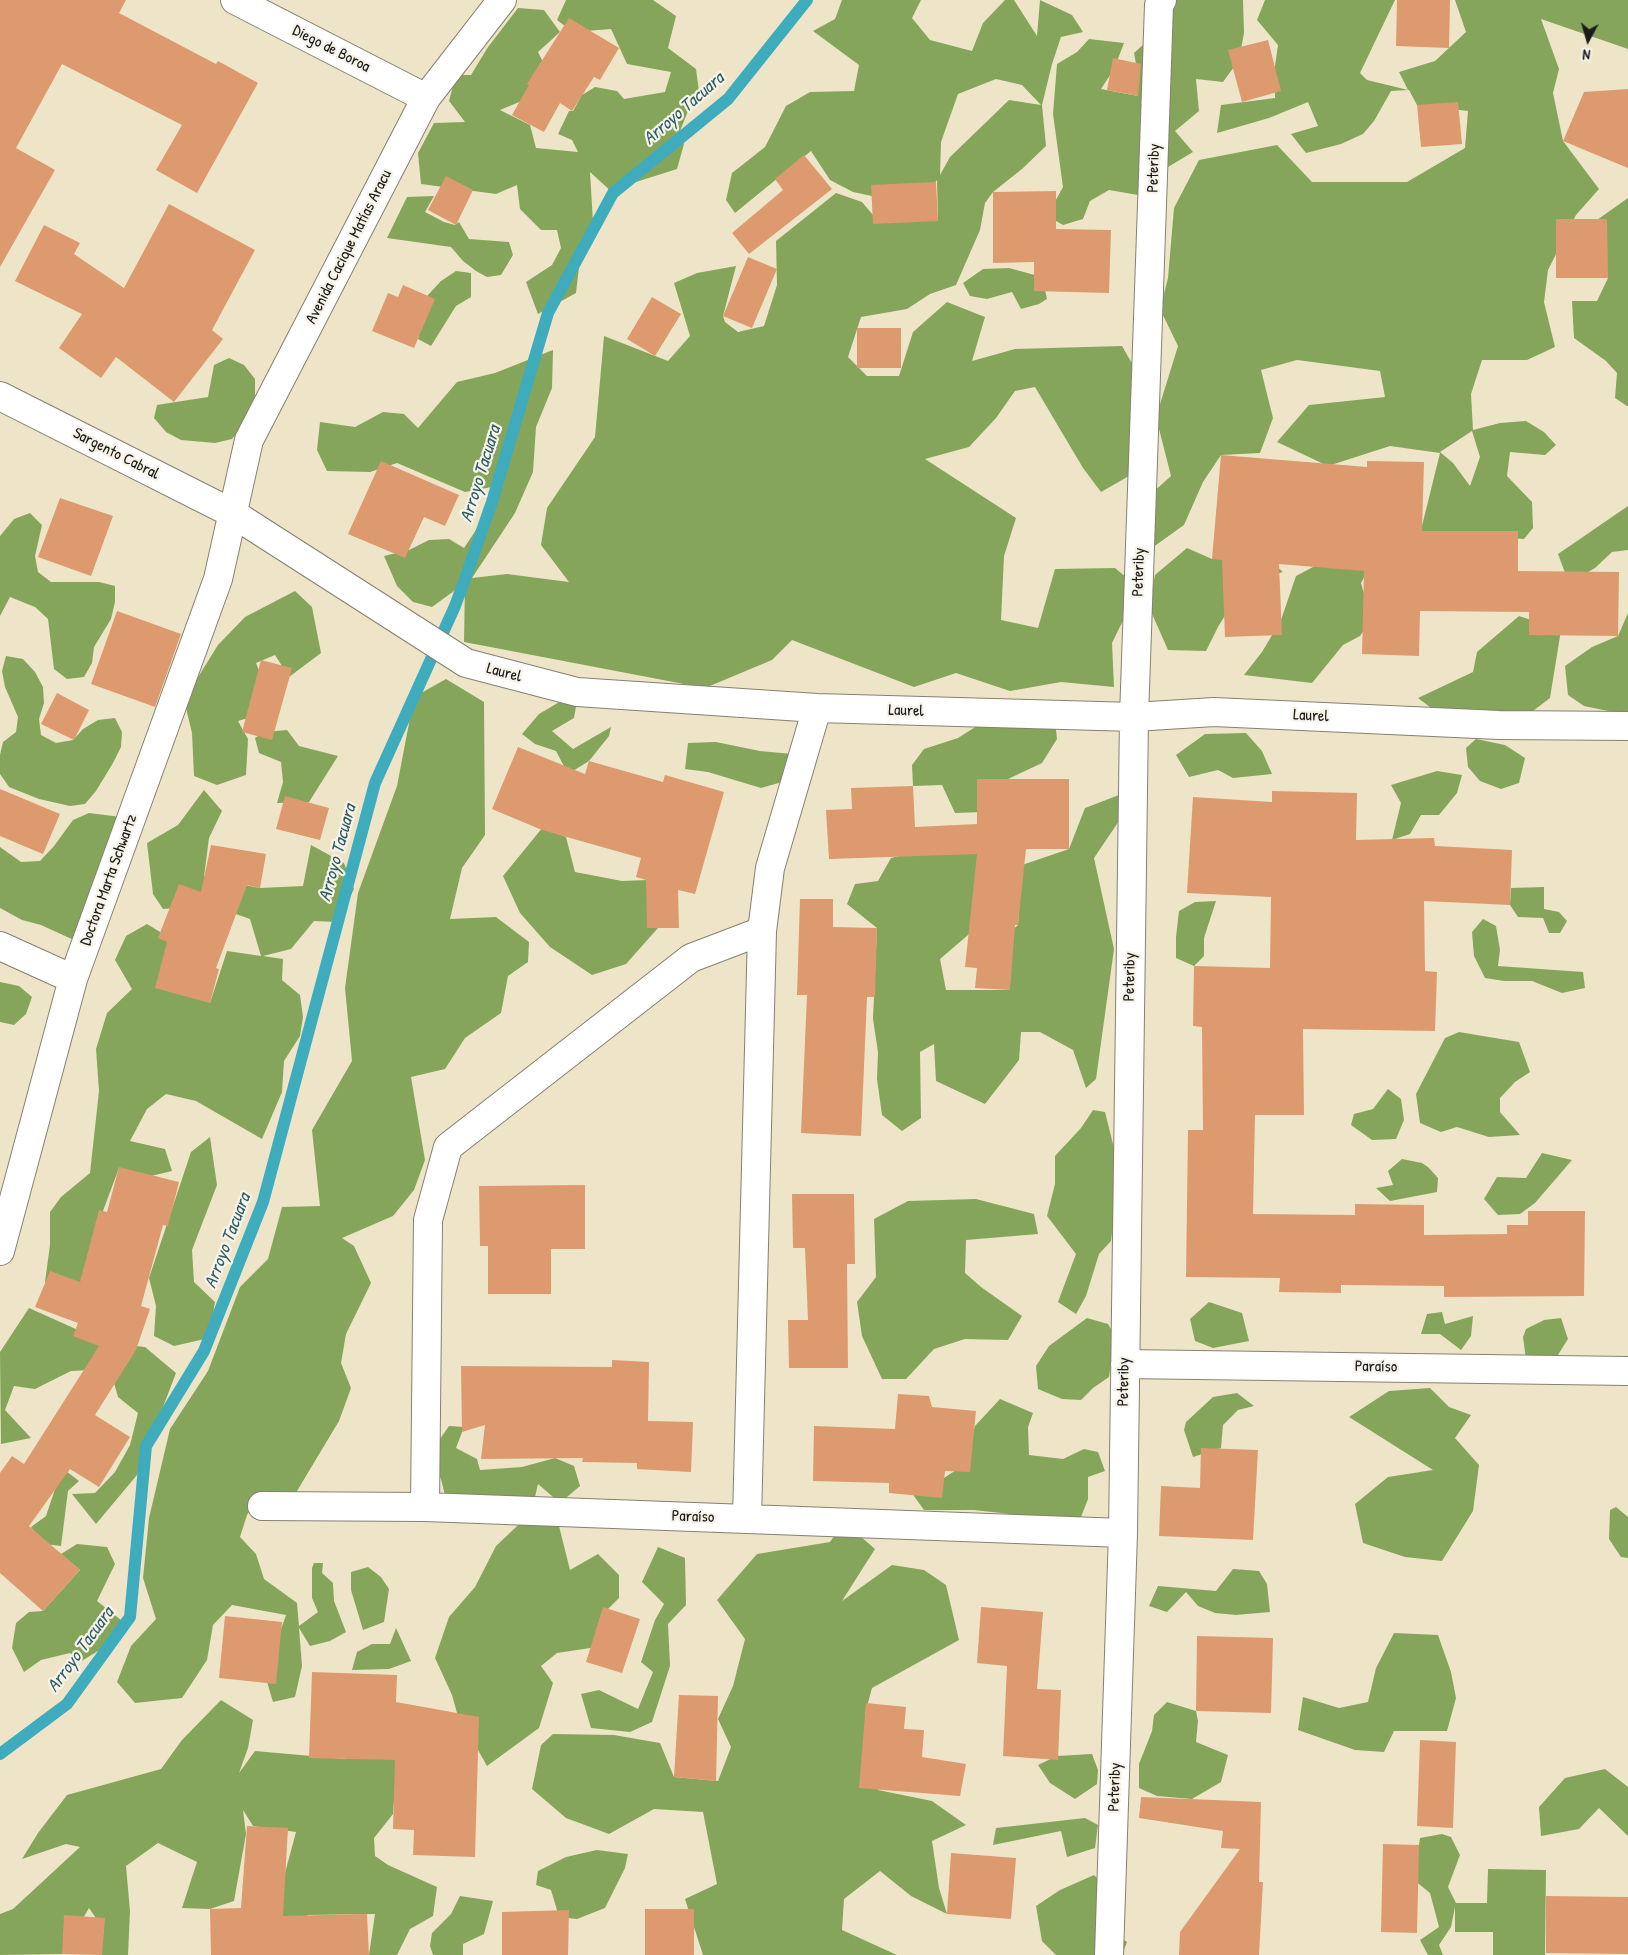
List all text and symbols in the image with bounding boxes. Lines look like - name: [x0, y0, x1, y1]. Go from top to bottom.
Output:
- north arrow: [1563, 15, 1613, 65]
- street label: Diego de Boroa: [289, 21, 373, 77]
- text: N: [1582, 46, 1591, 65]
- water label: Arroyo Tacuara: [639, 68, 729, 150]
- street label: Peteriby: [1144, 143, 1164, 193]
- street label: Avenida Cacique Matías Aracu: [302, 167, 396, 327]
- water label: Arroyo Tacuara: [456, 423, 506, 525]
- street label: Sargento Cabral: [70, 424, 162, 484]
- street label: Peteriby: [1129, 547, 1149, 597]
- street label: Laurel: [484, 659, 524, 687]
- street label: Laurel: [888, 701, 924, 721]
- street label: Laurel: [1293, 705, 1329, 727]
- water label: Arroyo Tacuara: [315, 802, 361, 904]
- street label: Doctora Marta Schwartz: [76, 812, 142, 948]
- street label: Peteriby: [1120, 952, 1140, 1002]
- water label: Arroyo Tacuara: [200, 1191, 256, 1291]
- street label: Peteriby: [1114, 1357, 1134, 1407]
- street label: Paraíso: [1355, 1357, 1397, 1377]
- street label: Paraíso: [671, 1507, 715, 1527]
- water label: Arroyo Tacuara: [43, 1603, 119, 1697]
- street label: Peteriby: [1105, 1762, 1125, 1812]

